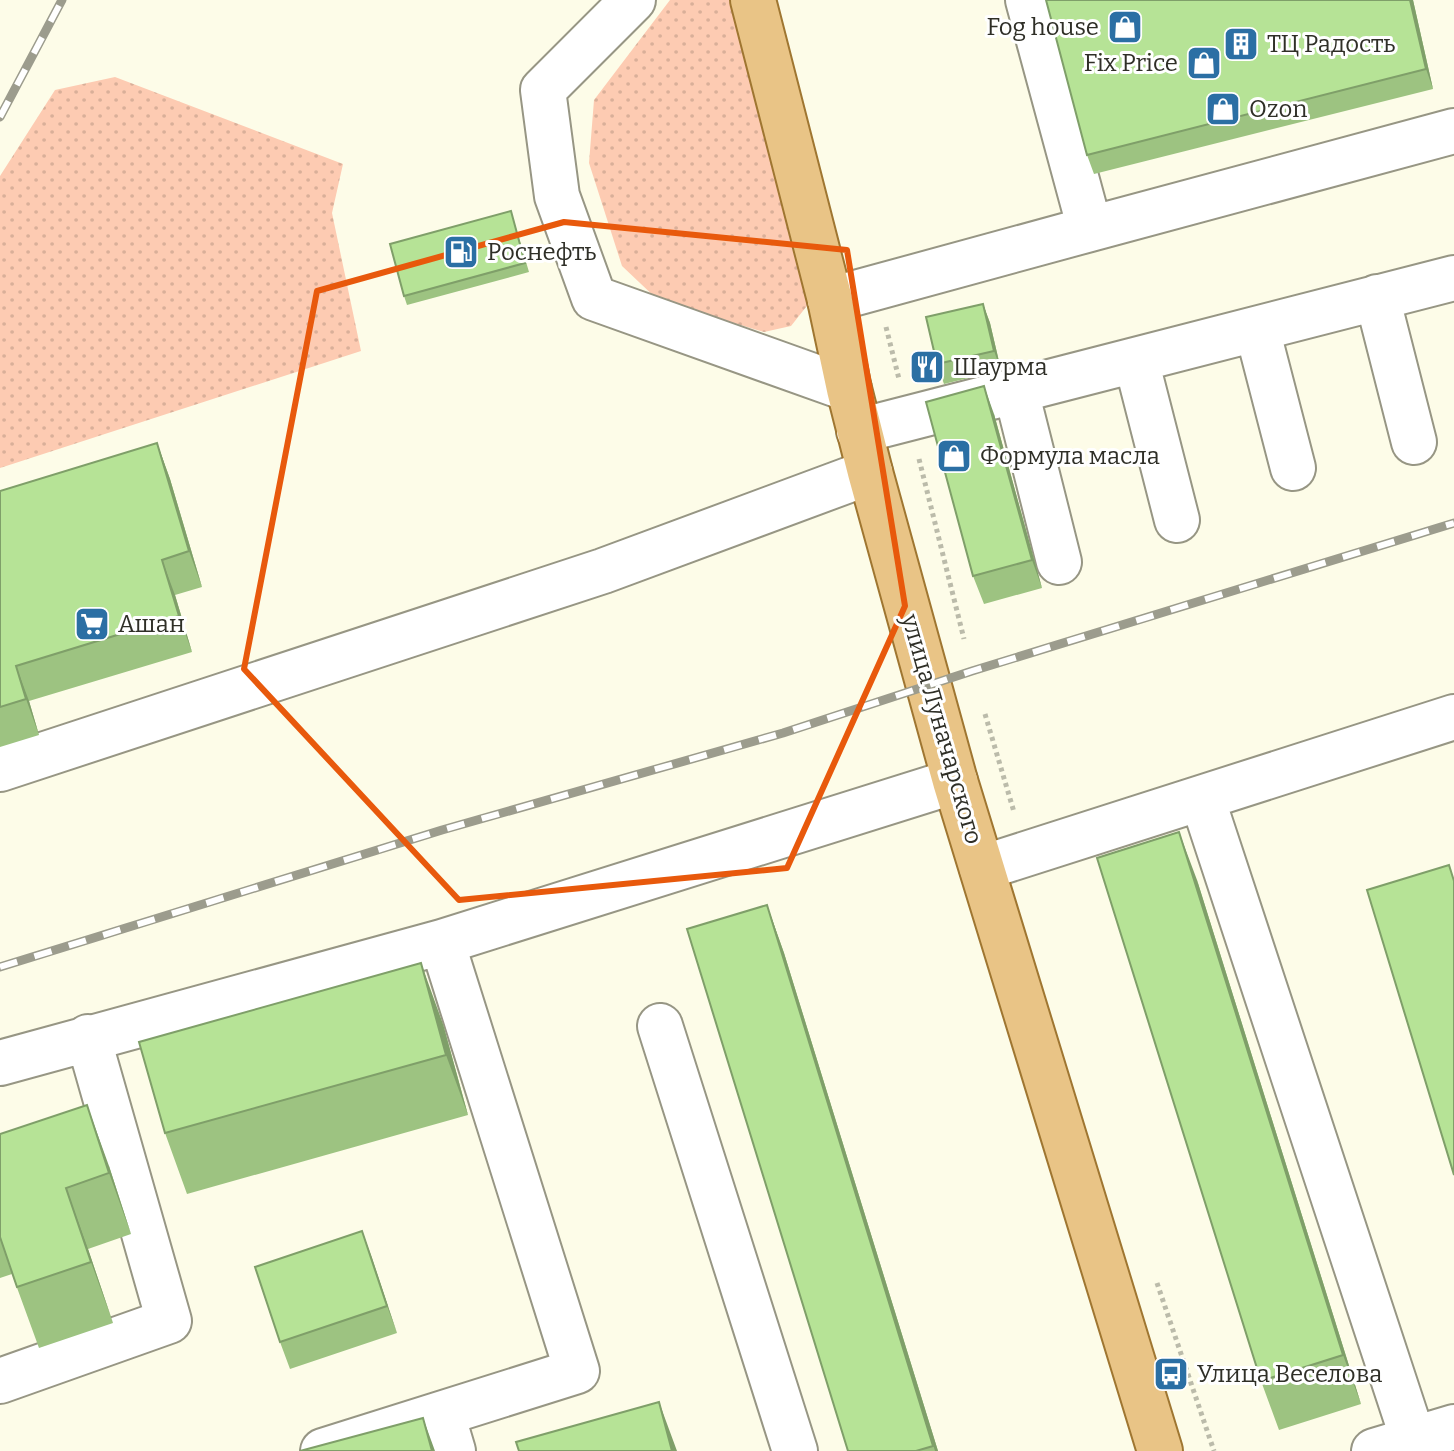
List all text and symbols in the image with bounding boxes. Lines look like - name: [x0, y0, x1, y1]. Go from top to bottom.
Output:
- shop icon: Fog house: [1106, 8, 1144, 46]
- place label: Fog house: [986, 13, 1099, 41]
- building icon: ТЦ Радость: [1222, 25, 1260, 63]
- place label: ТЦ Радость: [1267, 30, 1395, 58]
- shop icon: Fix Price: [1185, 44, 1223, 82]
- place label: Fix Price: [1084, 49, 1178, 77]
- shop icon: Ozon: [1204, 90, 1242, 128]
- place label: Ozon: [1249, 95, 1307, 123]
- fuel station icon: Роснефть: [442, 233, 480, 271]
- place label: Роснефть: [487, 238, 596, 266]
- restaurant icon: Шаурма: [908, 348, 946, 386]
- place label: Шаурма: [953, 353, 1048, 381]
- shop icon: Формула масла: [935, 437, 973, 475]
- place label: Формула масла: [980, 442, 1160, 470]
- supermarket icon: Ашан: [73, 605, 111, 643]
- place label: Ашан: [118, 610, 185, 638]
- street label: улица Луначарского: [895, 610, 988, 847]
- bus stop icon: Улица Веселова: [1152, 1355, 1190, 1393]
- place label: Улица Веселова: [1197, 1360, 1382, 1388]

